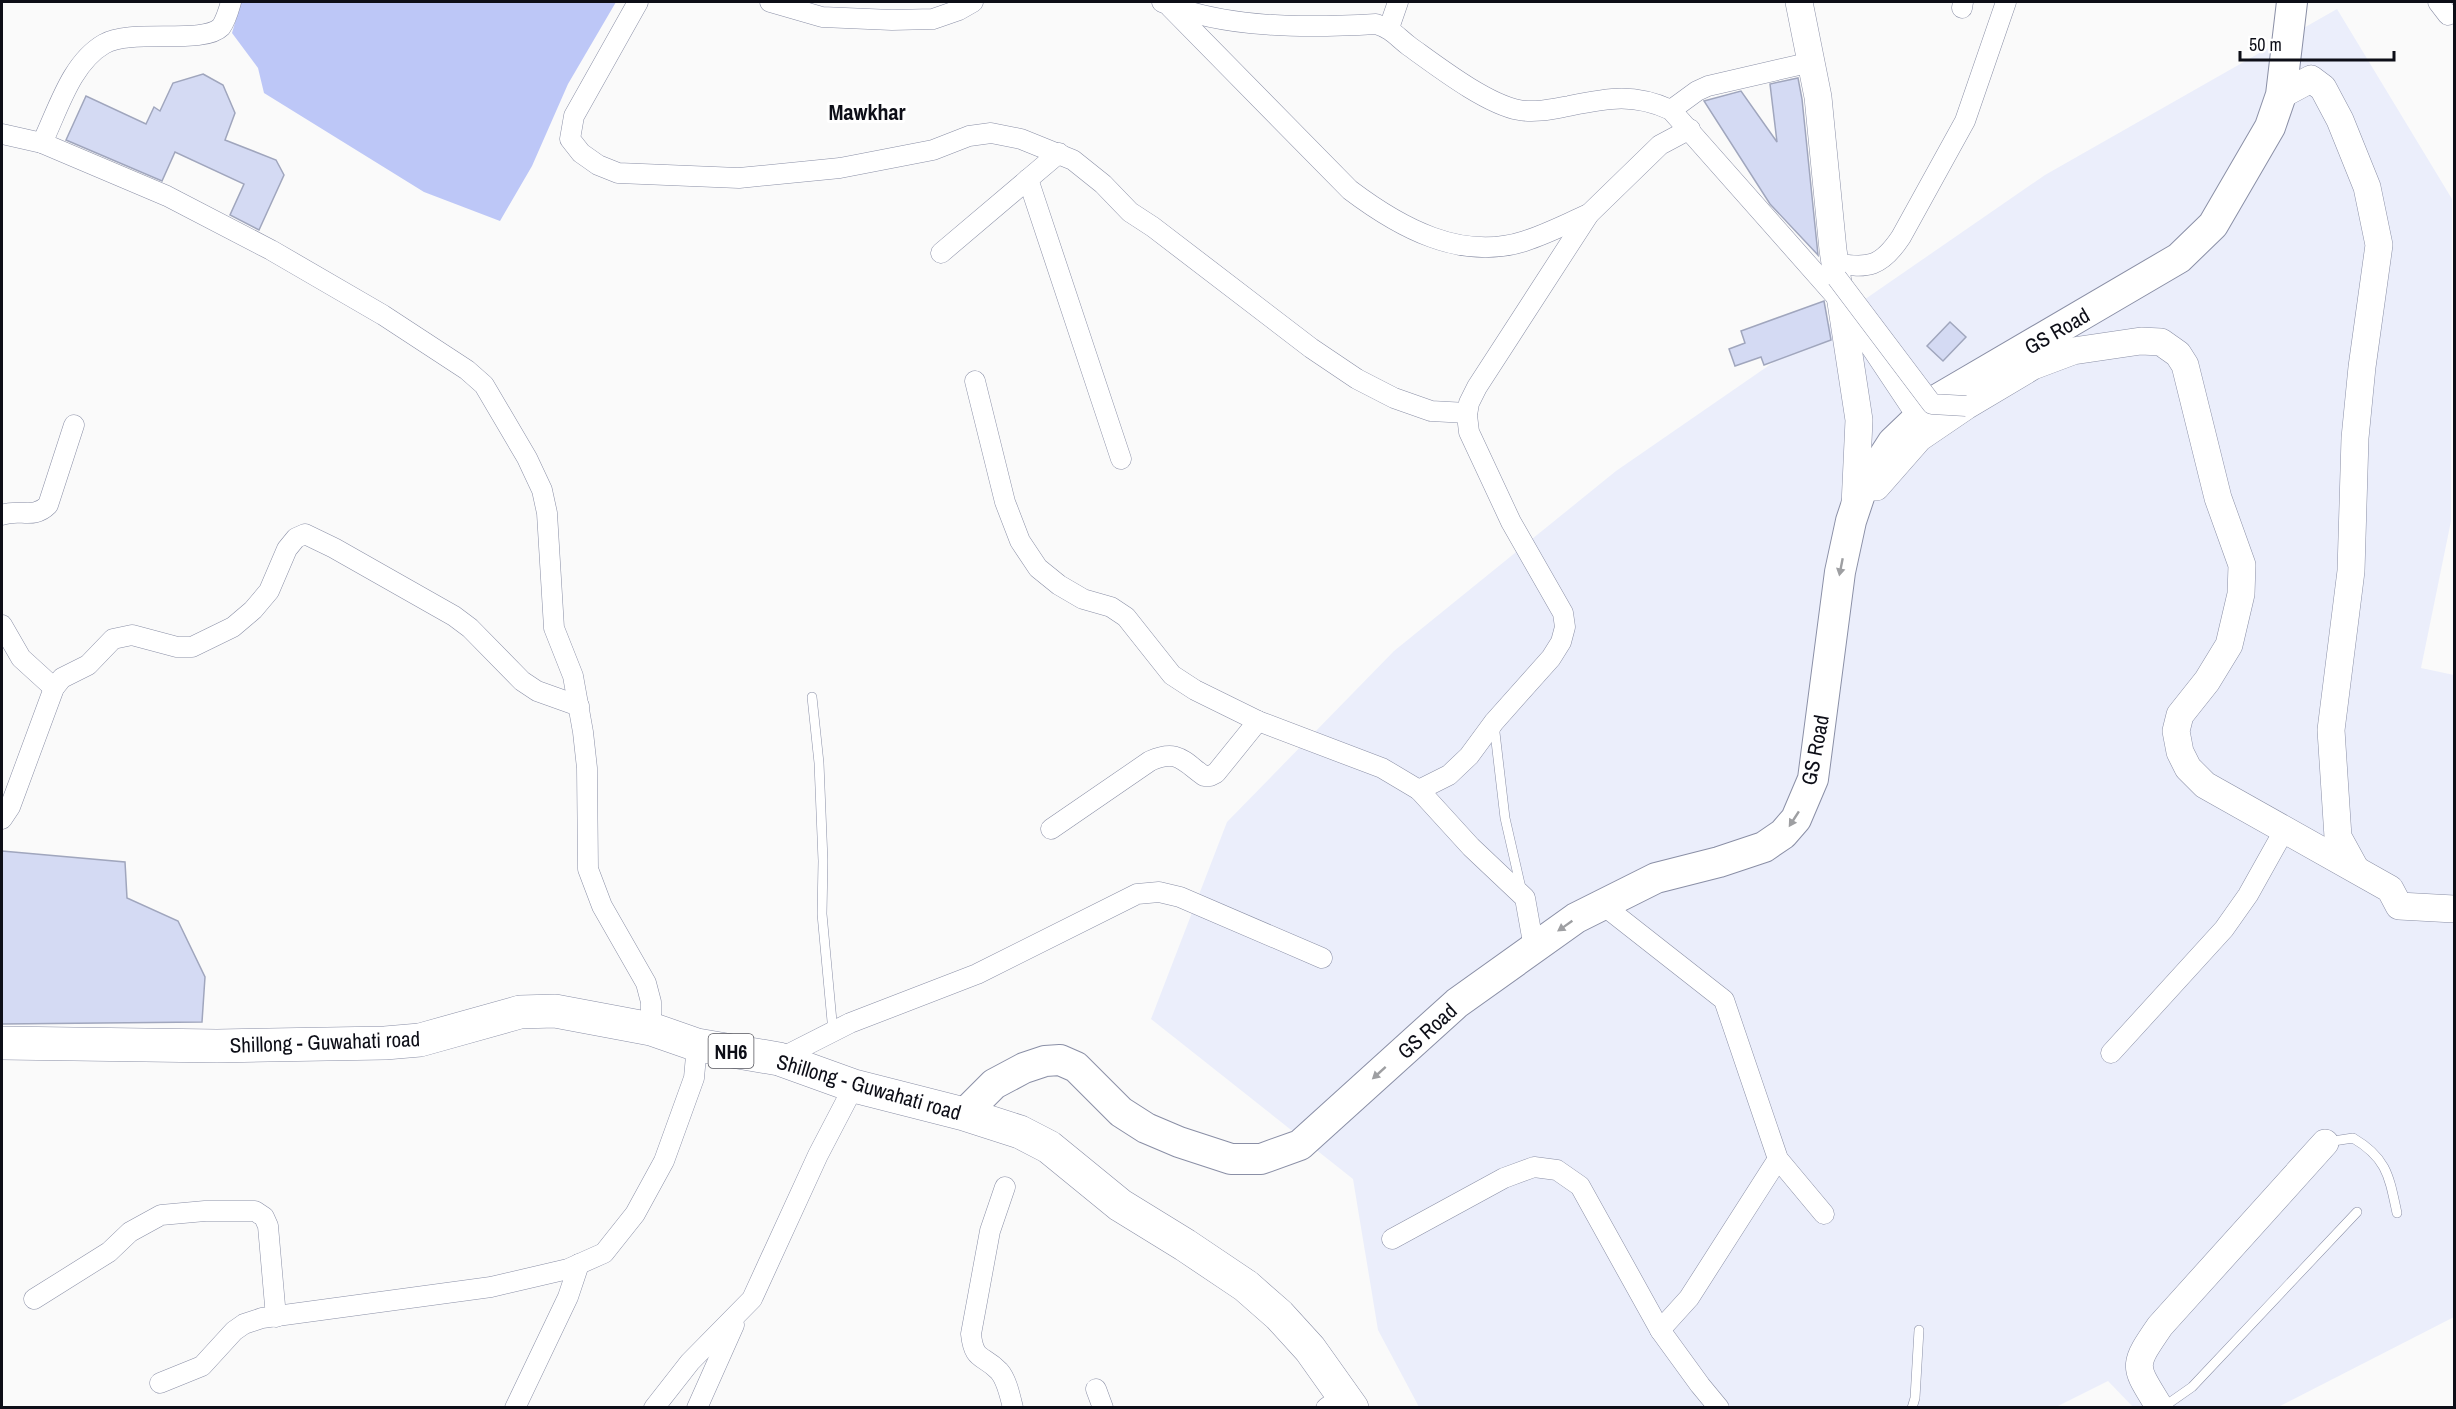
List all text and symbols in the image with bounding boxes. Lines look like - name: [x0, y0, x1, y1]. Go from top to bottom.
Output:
- scale bar: [2240, 24, 2394, 62]
- text: 50 m: [2249, 32, 2282, 57]
- district label: Mawkhar: [828, 97, 906, 127]
- street label: GS Road: [2019, 301, 2095, 361]
- one-way arrow: [1836, 558, 1845, 577]
- street label: GS Road: [1794, 712, 1836, 788]
- one-way arrow: [1789, 810, 1800, 827]
- one-way arrow: [1557, 920, 1573, 932]
- street label: GS Road: [1391, 997, 1463, 1065]
- street label: Shillong - Guwahati road: [229, 1024, 421, 1060]
- road number: NH6: [708, 1034, 754, 1068]
- street label: Shillong - Guwahati road: [773, 1047, 965, 1127]
- one-way arrow: [1372, 1066, 1387, 1080]

